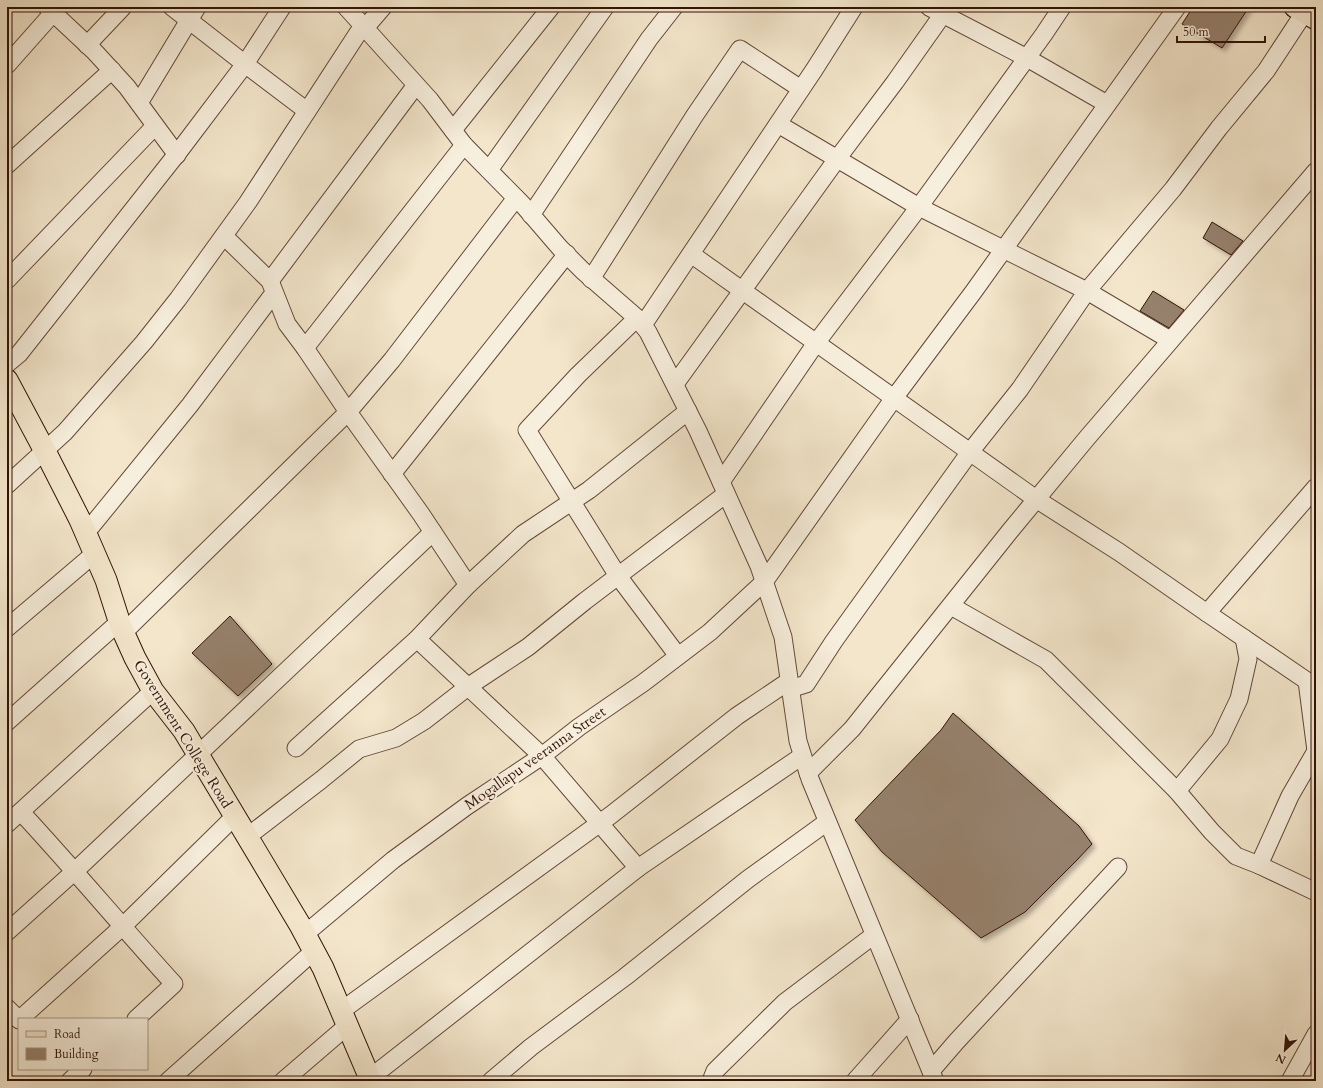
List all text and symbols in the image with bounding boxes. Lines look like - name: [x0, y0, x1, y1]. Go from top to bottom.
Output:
- scale bar: [1177, 18, 1265, 44]
- text: 50 m: [1183, 24, 1210, 40]
- street label: Government College Road: [129, 656, 237, 812]
- street label: Mogallapu veeranna Street: [460, 701, 610, 814]
- legend: [18, 1018, 148, 1070]
- text: Road: [54, 1026, 81, 1042]
- north arrow: [1265, 1030, 1305, 1070]
- text: Building: [54, 1046, 99, 1062]
- text: N: [1273, 1050, 1288, 1067]

